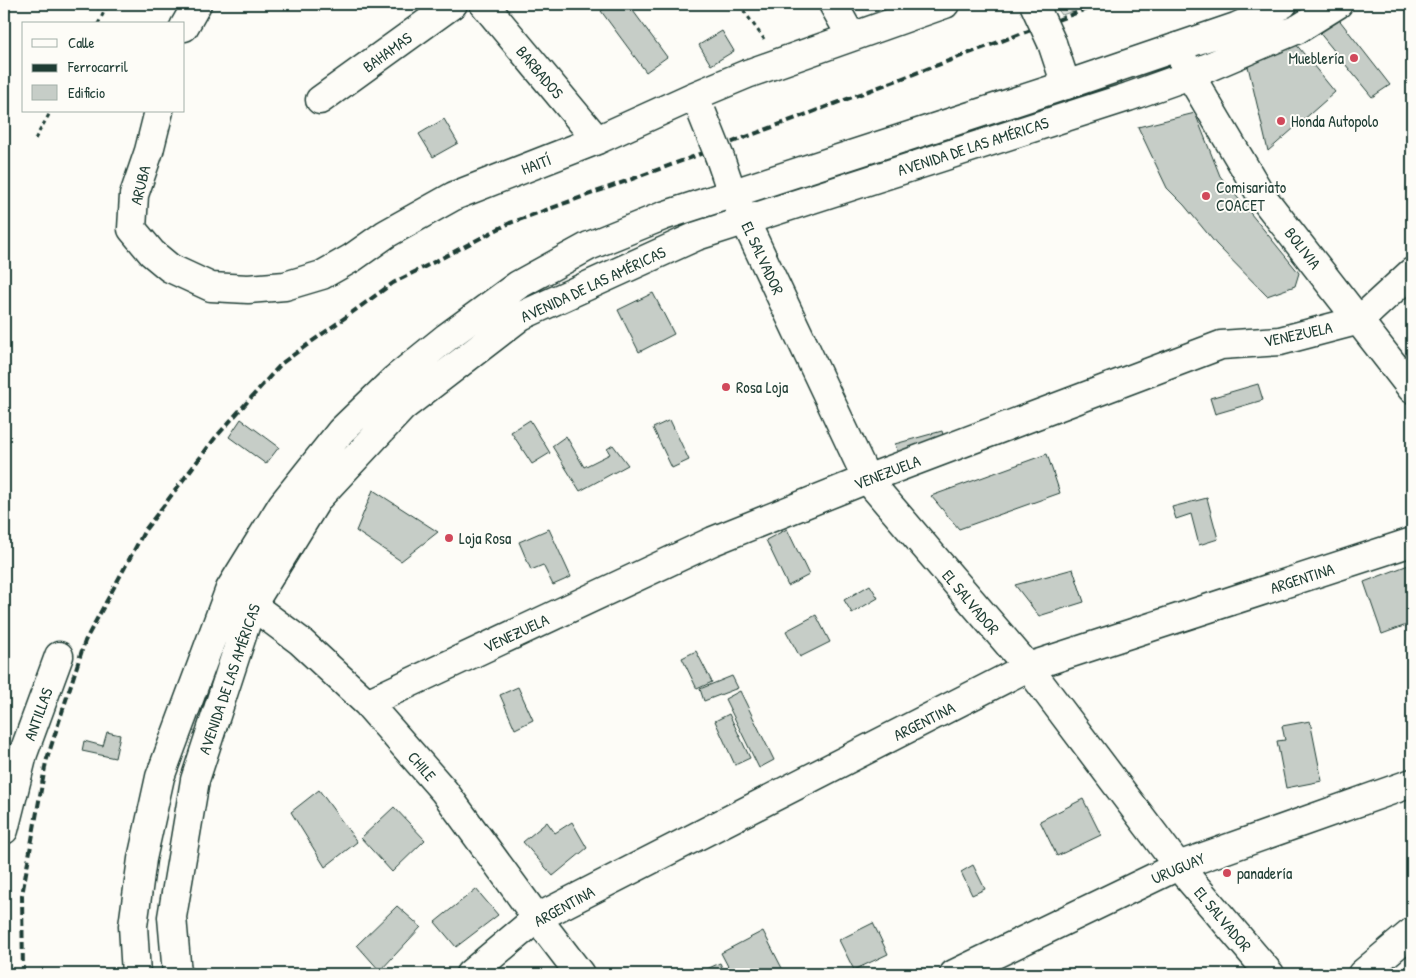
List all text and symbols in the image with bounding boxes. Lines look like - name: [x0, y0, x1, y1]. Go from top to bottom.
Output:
- legend: [22, 22, 185, 112]
- street label: BAHAMAS: [358, 26, 417, 77]
- text: Calle: [68, 32, 95, 53]
- street label: BARBADOS: [511, 41, 569, 104]
- place label: Mueblería: [1288, 47, 1344, 69]
- marker: Mueblería: [1348, 52, 1360, 64]
- text: Ferrocarril: [67, 56, 128, 77]
- text: Edificio: [68, 82, 105, 103]
- place label: Honda Autopolo: [1291, 110, 1379, 132]
- street label: AVENIDA DE LAS AMÉRICAS: [895, 111, 1052, 181]
- marker: Honda Autopolo: [1275, 115, 1287, 127]
- street label: HAITÍ: [518, 148, 554, 180]
- street label: ARUBA: [125, 163, 156, 207]
- place label: Comisariato COACET: [1216, 176, 1287, 216]
- marker: Comisariato COACET: [1200, 190, 1212, 202]
- street label: EL SALVADOR: [736, 218, 790, 298]
- street label: BOLIVIA: [1280, 223, 1326, 274]
- street label: AVENIDA DE LAS AMÉRICAS: [517, 240, 670, 327]
- street label: VENEZUELA: [1262, 316, 1334, 352]
- place label: Rosa Loja: [736, 376, 788, 398]
- marker: Rosa Loja: [720, 381, 732, 393]
- street label: VENEZUELA: [851, 449, 924, 495]
- place label: Loja Rosa: [459, 527, 511, 549]
- marker: Loja Rosa: [443, 532, 455, 544]
- street label: ARGENTINA: [1267, 557, 1337, 599]
- street label: EL SALVADOR: [937, 565, 1005, 639]
- street label: AVENIDA DE LAS AMÉRICAS: [193, 600, 265, 757]
- street label: VENEZUELA: [480, 608, 552, 658]
- street label: ANTILLAS: [18, 684, 58, 743]
- street label: ARGENTINA: [890, 696, 959, 746]
- street label: CHILE: [403, 746, 441, 786]
- street label: URUGUAY: [1148, 847, 1208, 889]
- place label: panadería: [1237, 862, 1292, 884]
- marker: panadería: [1221, 867, 1233, 879]
- street label: ARGENTINA: [530, 880, 598, 932]
- street label: EL SALVADOR: [1189, 882, 1257, 956]

